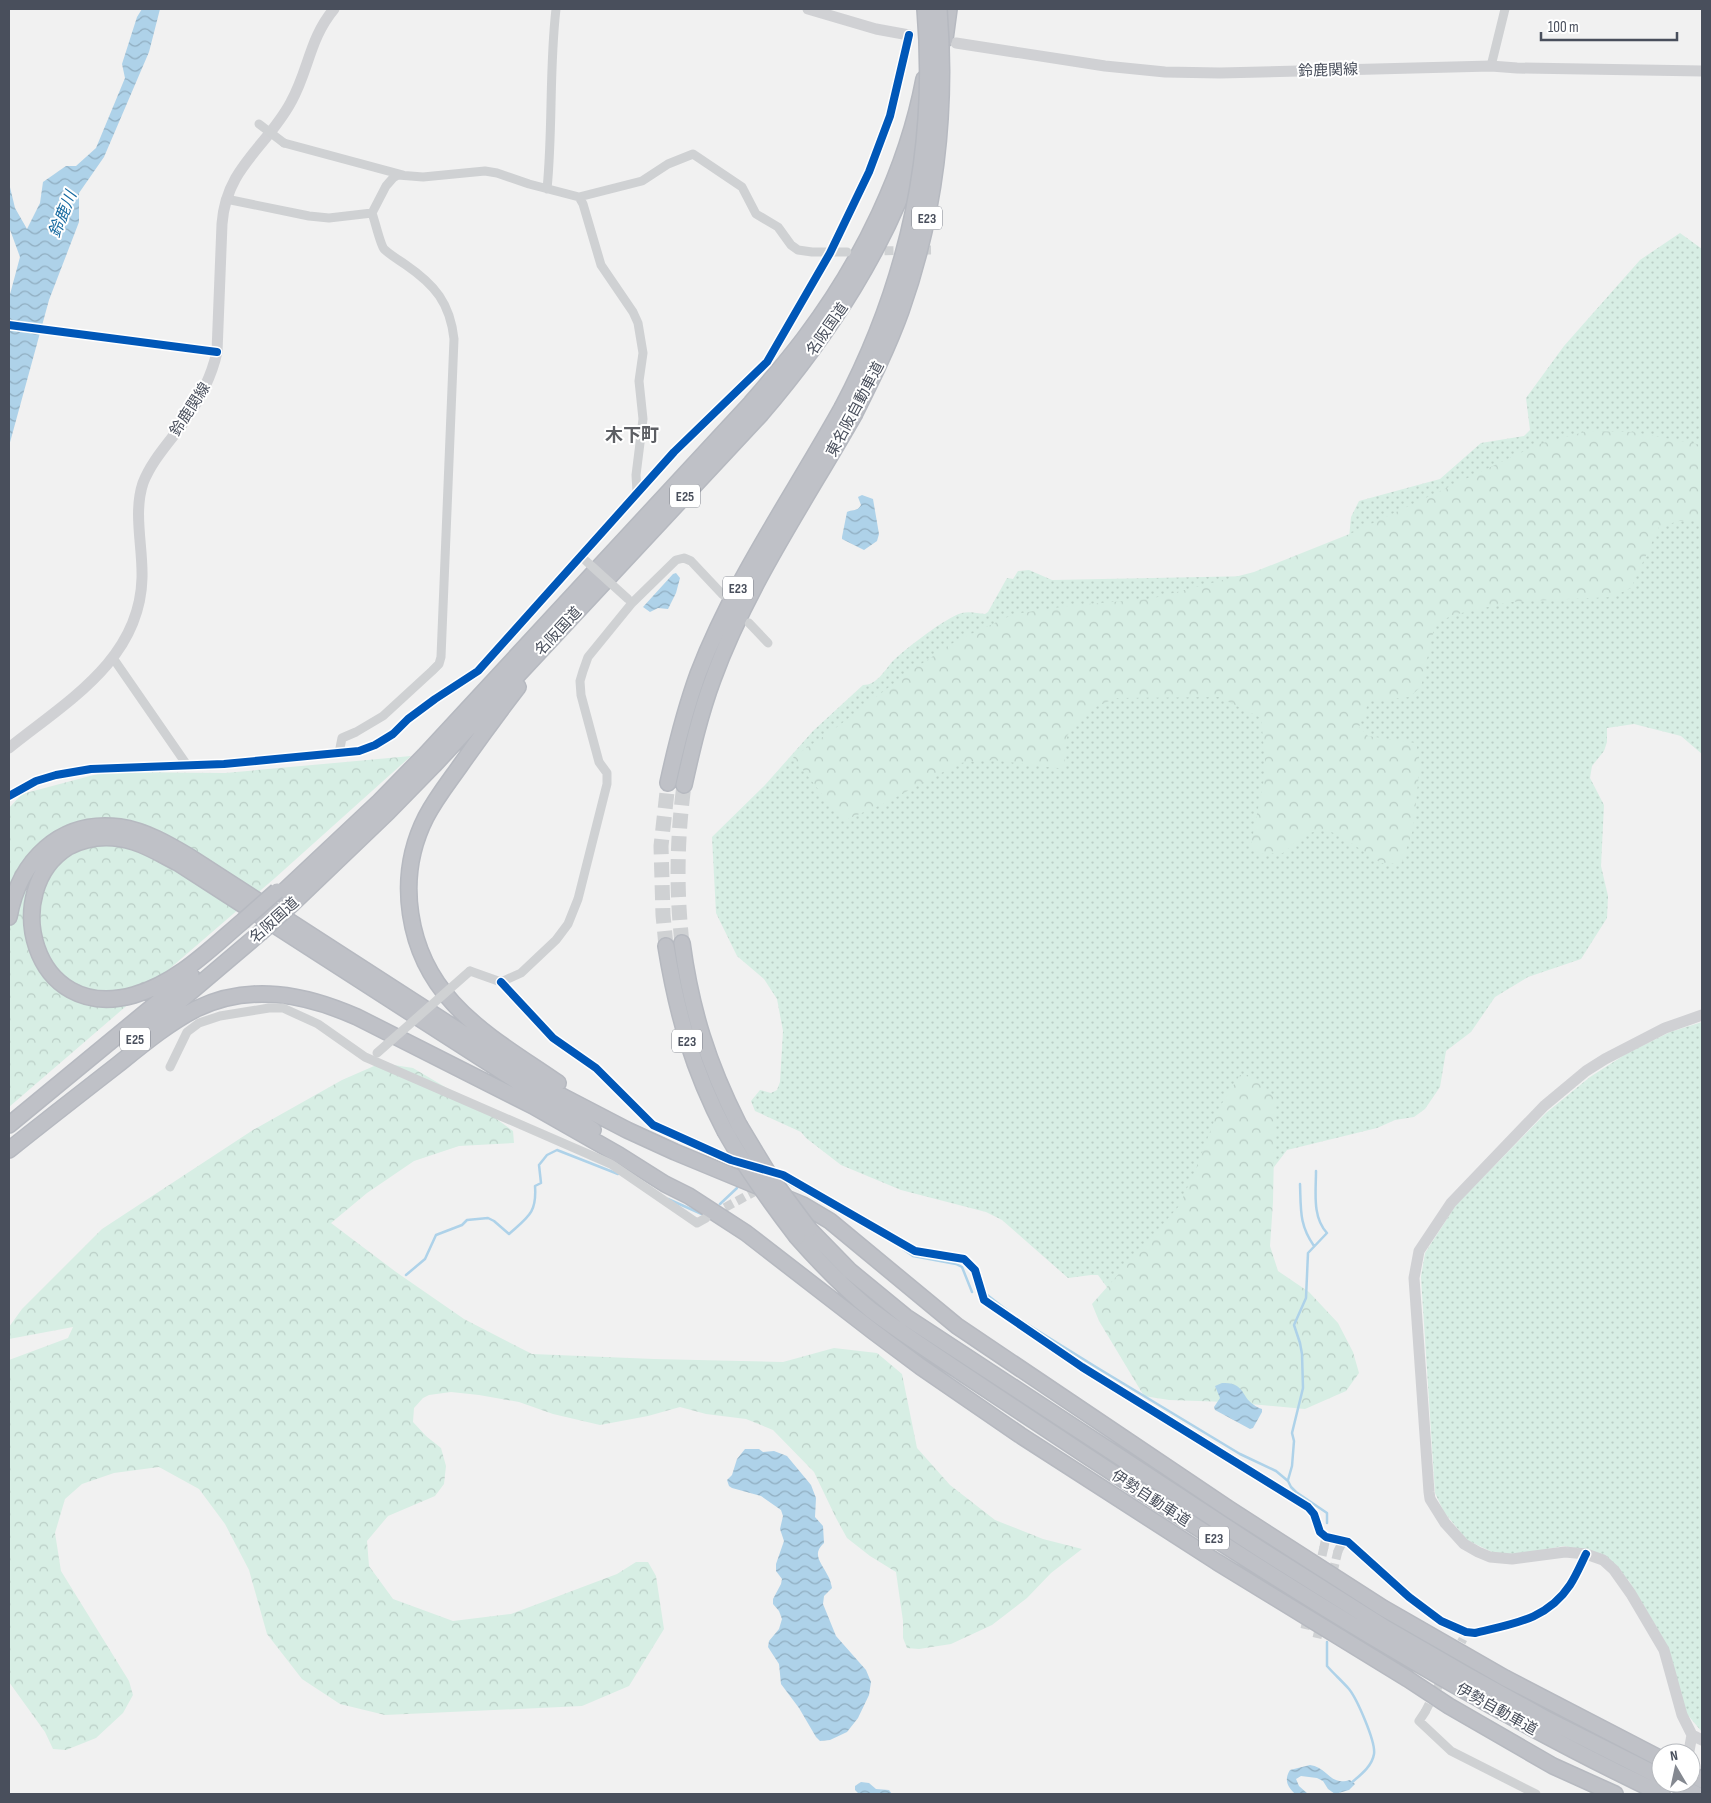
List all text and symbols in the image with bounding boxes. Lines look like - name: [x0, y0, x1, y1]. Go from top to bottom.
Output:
- scale bar: [1541, 10, 1677, 42]
- text: 100 m: [1548, 18, 1579, 37]
- street label: 鈴鹿関線: [1298, 60, 1358, 81]
- water label: 鈴鹿川: [46, 187, 82, 240]
- road number: E23: [912, 207, 942, 230]
- street label: 名阪国道: [802, 299, 852, 359]
- street label: 東名阪自動車道: [822, 358, 888, 460]
- street label: 鈴鹿関線: [166, 379, 215, 440]
- district label: 木下町: [605, 425, 659, 446]
- road number: E25: [670, 484, 700, 508]
- road number: E23: [723, 576, 753, 600]
- street label: 名阪国道: [531, 603, 586, 660]
- street label: 名阪国道: [246, 893, 303, 948]
- road number: E25: [120, 1028, 150, 1050]
- road number: E23: [672, 1030, 702, 1052]
- street label: 伊勢自動車道: [1108, 1466, 1194, 1531]
- road number: E23: [1199, 1526, 1229, 1550]
- street label: 伊勢自動車道: [1453, 1679, 1541, 1740]
- north arrow: [1651, 1743, 1701, 1793]
- text: N: [1669, 1747, 1679, 1765]

